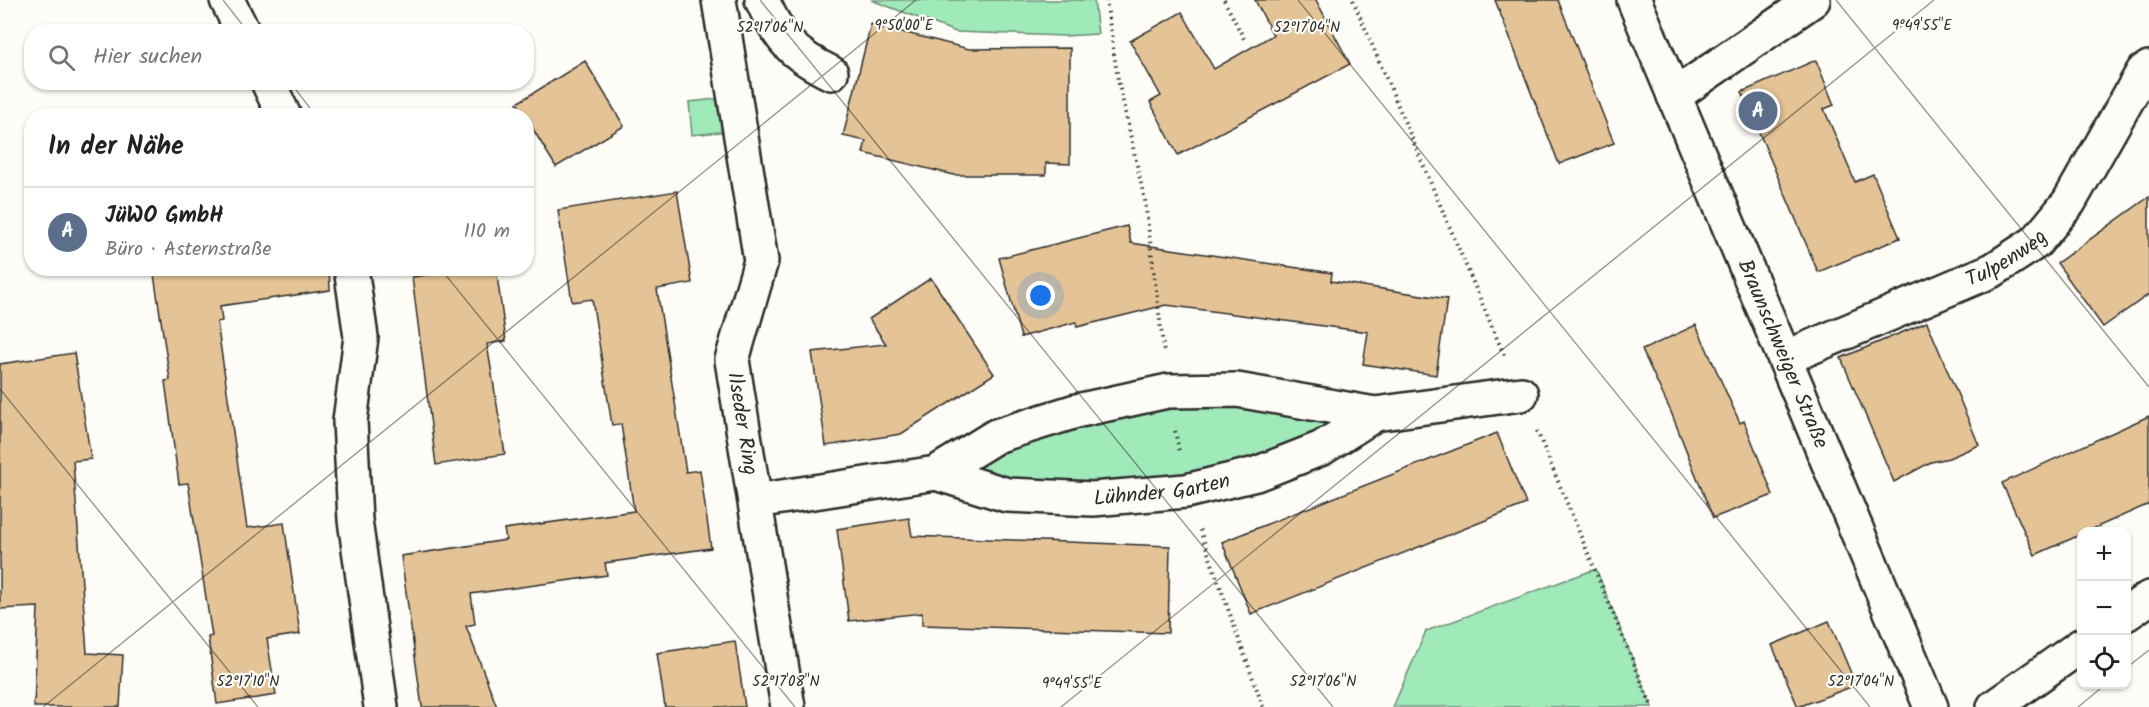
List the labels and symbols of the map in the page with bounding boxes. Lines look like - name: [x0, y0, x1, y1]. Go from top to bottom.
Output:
- text: 9°50'00"E: [875, 14, 935, 38]
- text: 9°49'55"E: [1892, 14, 1953, 38]
- text: 52°17'06"N: [737, 16, 803, 40]
- text: 52°17'04"N: [1274, 16, 1340, 40]
- pin: A: [1738, 88, 1778, 134]
- street label: Tulpenweg: [1961, 223, 2056, 296]
- street label: Braunschweiger Straße: [1728, 254, 1837, 454]
- your location: [1026, 281, 1055, 310]
- street label: Ilseder Ring: [718, 370, 767, 478]
- street label: Lühnder Garten: [1092, 464, 1234, 515]
- text: 52°17'10"N: [217, 670, 280, 694]
- text: 52°17'08"N: [752, 670, 820, 694]
- text: 52°17'06"N: [1290, 670, 1356, 694]
- text: 52°17'04"N: [1828, 670, 1894, 694]
- text: 9°49'55"E: [1042, 672, 1103, 696]

